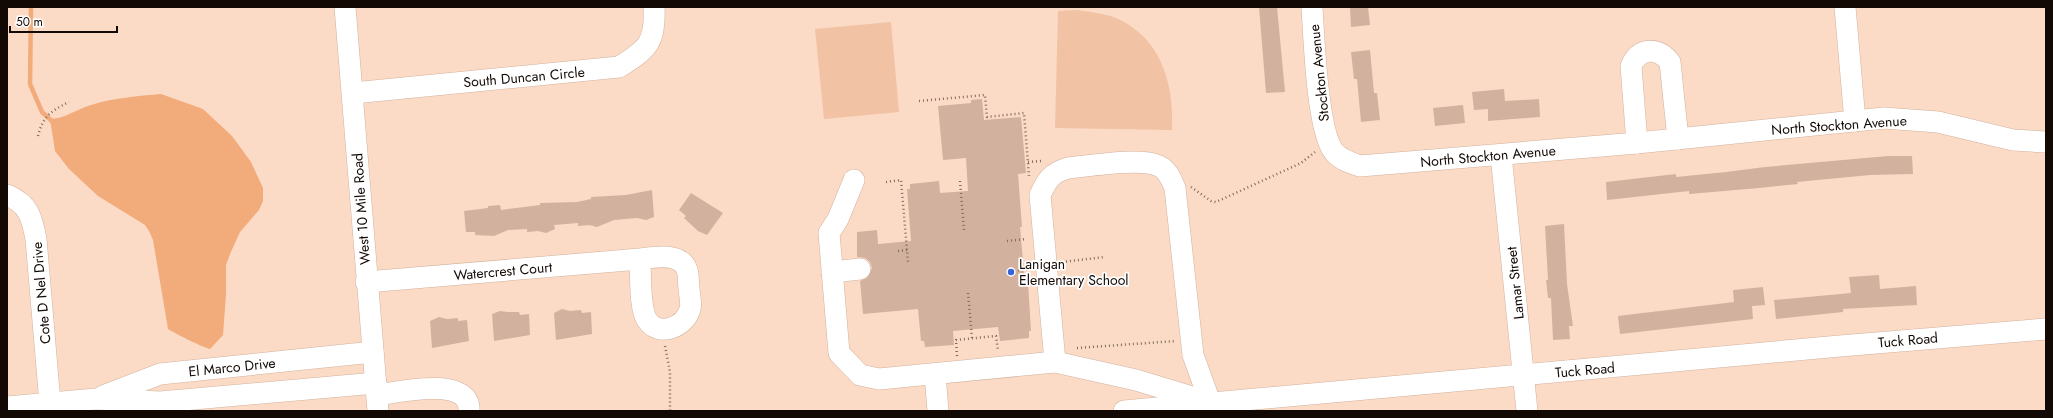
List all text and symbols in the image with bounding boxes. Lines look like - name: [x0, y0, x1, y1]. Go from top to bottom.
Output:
- scale bar: [10, 8, 117, 34]
- text: 50 m: [16, 13, 43, 31]
- street label: Stockton Avenue: [1304, 23, 1334, 123]
- street label: South Duncan Circle: [463, 62, 585, 92]
- street label: North Stockton Avenue: [1771, 110, 1907, 140]
- street label: North Stockton Avenue: [1419, 140, 1557, 172]
- street label: West 10 Mile Road: [347, 153, 375, 265]
- street label: Cote D Nel Drive: [27, 241, 55, 345]
- street label: Lamar Street: [1501, 245, 1529, 320]
- place label: Lanigan Elementary School: [1019, 254, 1129, 290]
- street label: Watercrest Court: [453, 257, 554, 285]
- marker: Lanigan Elementary School: [1006, 267, 1016, 277]
- street label: Tuck Road: [1877, 327, 1939, 353]
- street label: El Marco Drive: [187, 352, 277, 382]
- street label: Tuck Road: [1554, 357, 1616, 383]

